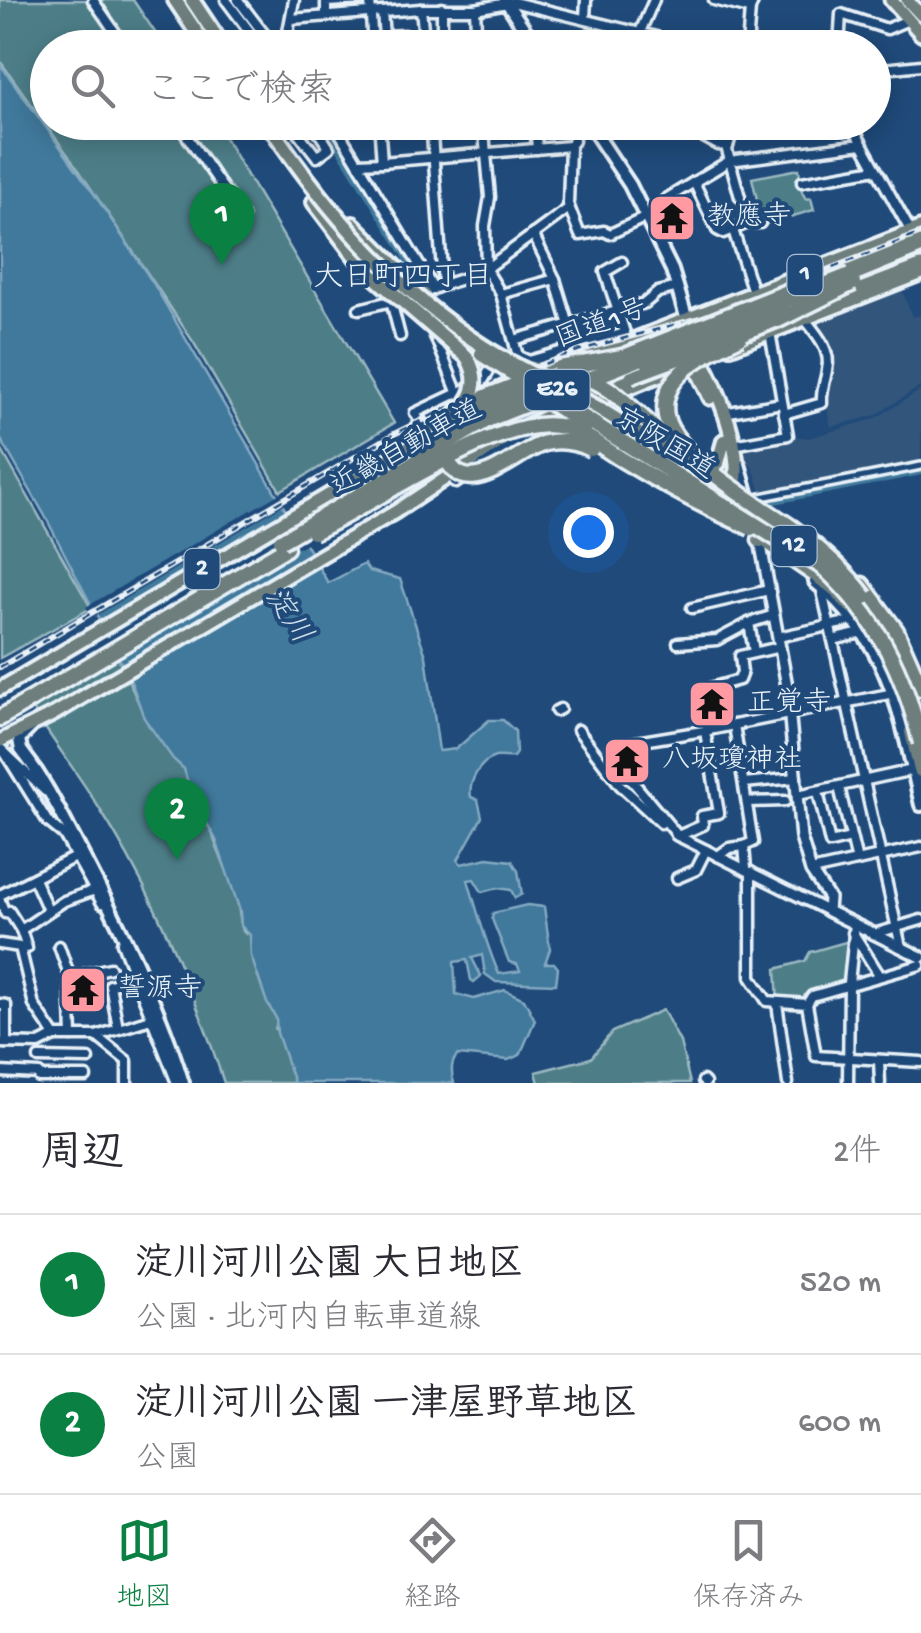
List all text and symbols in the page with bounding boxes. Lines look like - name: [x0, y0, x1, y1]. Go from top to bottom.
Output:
- search box: [30, 30, 891, 140]
- icon: search: [65, 58, 120, 113]
- text: ここで検索: [145, 71, 335, 115]
- pin: 1: [190, 182, 254, 265]
- temple icon: 教應寺: [646, 192, 698, 244]
- place label: 教應寺: [707, 200, 791, 235]
- road number: 1: [788, 255, 822, 295]
- district label: 大日町四丁目: [313, 261, 493, 297]
- street label: 国道1号: [551, 292, 652, 357]
- road number: E26: [524, 370, 590, 410]
- street label: 近畿自動車道: [325, 393, 488, 504]
- street label: 京阪国道: [607, 401, 721, 488]
- your location: [563, 507, 614, 558]
- road number: 12: [772, 526, 816, 566]
- road number: 2: [184, 549, 220, 589]
- water label: 淀川: [255, 582, 318, 652]
- temple icon: 正覚寺: [686, 678, 738, 730]
- place label: 正覚寺: [747, 687, 831, 721]
- temple icon: 八坂瓊神社: [601, 735, 653, 787]
- place label: 八坂瓊神社: [662, 744, 802, 778]
- pin: 2: [144, 778, 210, 860]
- temple icon: 誓源寺: [57, 964, 109, 1016]
- place label: 誓源寺: [118, 973, 202, 1007]
- text: 周辺: [40, 1132, 124, 1181]
- text: 2件: [833, 1135, 881, 1173]
- text: 淀川河川公園 大日地区: [135, 1245, 524, 1289]
- text: 1: [66, 1265, 79, 1303]
- text: 520 m: [800, 1265, 881, 1303]
- text: 公園 · 北河内自転車道線: [135, 1301, 480, 1339]
- text: 淀川河川公園 一津屋野草地区: [135, 1385, 638, 1429]
- text: 2: [65, 1405, 80, 1443]
- text: 600 m: [798, 1405, 881, 1443]
- text: 公園: [135, 1441, 199, 1479]
- tab: 地図: [116, 1513, 172, 1616]
- tab: 経路: [404, 1513, 461, 1616]
- tab: 保存済み: [693, 1513, 805, 1616]

